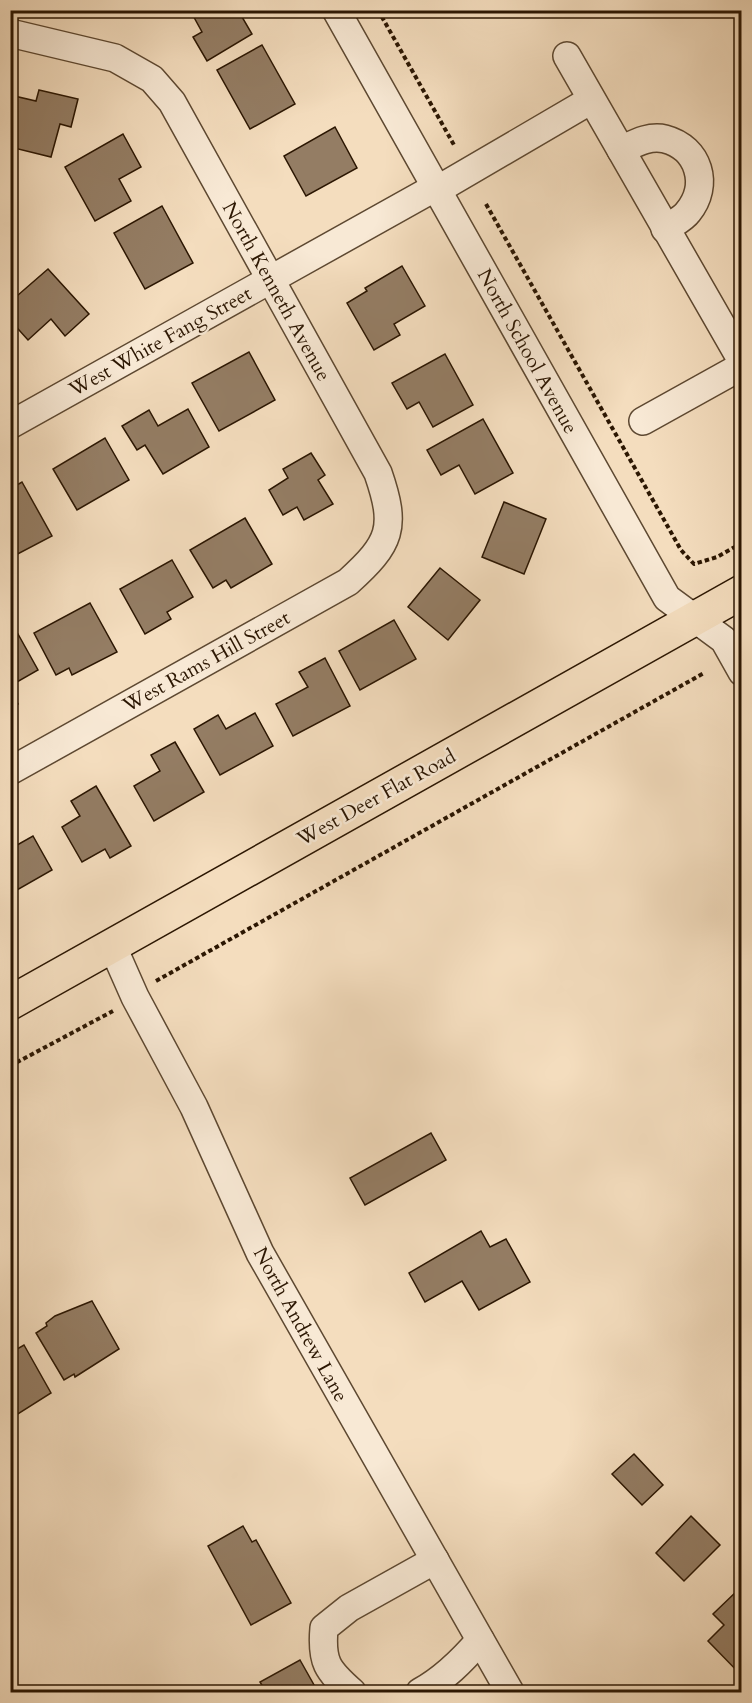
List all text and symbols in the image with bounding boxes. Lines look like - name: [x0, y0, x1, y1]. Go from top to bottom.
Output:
- street label: North Kenneth Avenue: [216, 197, 337, 386]
- street label: North School Avenue: [471, 264, 584, 439]
- street label: West White Fang Street: [63, 280, 257, 403]
- street label: West Rams Hill Street: [117, 604, 295, 719]
- street label: West Deer Flat Road: [291, 742, 461, 853]
- street label: North Andrew Lane: [247, 1242, 354, 1406]

